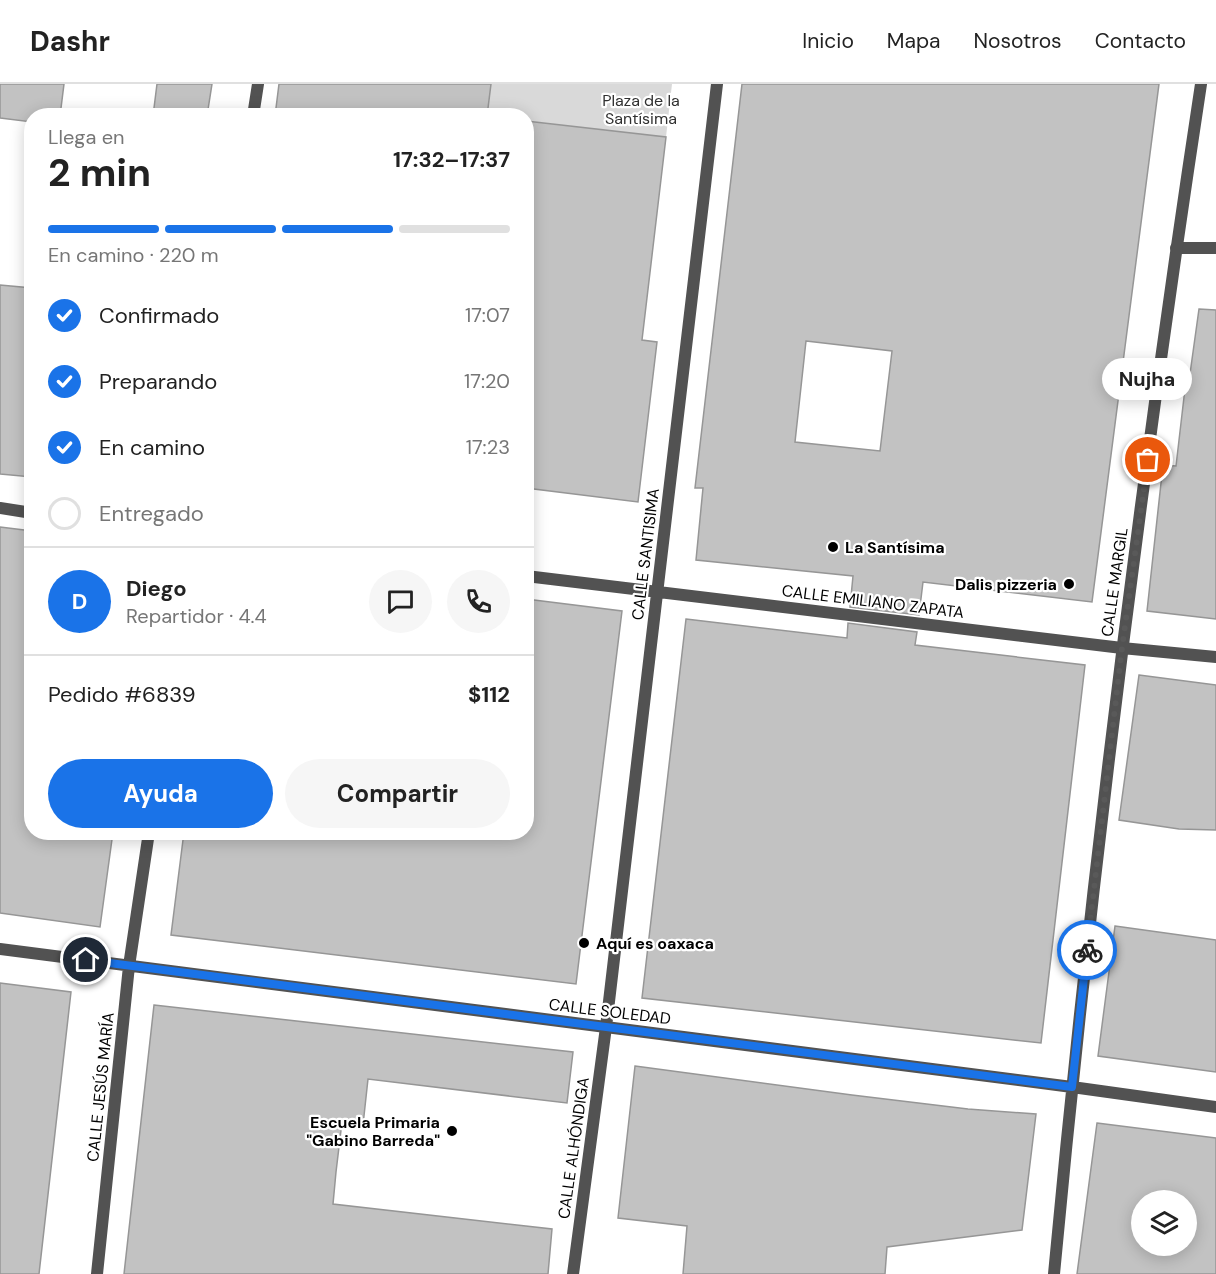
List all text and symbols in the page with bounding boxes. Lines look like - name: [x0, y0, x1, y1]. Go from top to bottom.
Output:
- text: Dashr: [30, 23, 110, 60]
- text: Inicio: [802, 27, 854, 55]
- text: Mapa: [887, 27, 941, 55]
- text: Nosotros: [974, 27, 1062, 55]
- text: Contacto: [1095, 27, 1186, 55]
- park label: Plaza de la Santísima: [602, 90, 680, 129]
- text: Llega en: [48, 124, 125, 150]
- text: 17:32–17:37: [393, 145, 510, 174]
- text: 2 min: [48, 147, 151, 198]
- text: En camino · 220 m: [48, 242, 219, 268]
- icon: check: [48, 299, 81, 332]
- text: Confirmado: [99, 301, 219, 330]
- text: 17:07: [465, 302, 510, 328]
- callout: Nujha: [1103, 358, 1193, 400]
- icon: check: [48, 365, 81, 398]
- text: Nujha: [1119, 366, 1175, 392]
- text: Preparando: [99, 367, 217, 396]
- text: 17:20: [464, 368, 510, 394]
- icon: check: [48, 431, 81, 464]
- text: En camino: [99, 433, 205, 462]
- text: 17:23: [466, 434, 510, 460]
- pin: [1122, 434, 1173, 485]
- icon: bag: [1131, 443, 1164, 476]
- street label: CALLE SANTISIMA: [627, 487, 664, 621]
- text: Entregado: [99, 499, 204, 528]
- street label: CALLE MARGIL: [1096, 526, 1133, 638]
- place label: La Santísima: [845, 537, 945, 558]
- marker: La Santísima: [826, 540, 840, 554]
- button: chat: [369, 570, 432, 633]
- button: phone: [447, 570, 510, 633]
- text: Diego: [126, 574, 187, 603]
- place label: Dalis pizzeria: [955, 574, 1057, 595]
- marker: Dalis pizzeria: [1062, 577, 1076, 591]
- street label: CALLE EMILIANO ZAPATA: [781, 580, 966, 623]
- text: D: [72, 587, 87, 616]
- text: Repartidor · 4.4: [126, 603, 267, 629]
- text: Pedido #6839: [48, 680, 195, 709]
- text: $112: [468, 680, 510, 709]
- button: Ayuda: [48, 759, 273, 828]
- button: Compartir: [285, 759, 510, 828]
- courier: [1057, 920, 1117, 980]
- place label: Aquí es oaxaca: [596, 933, 714, 954]
- pin: [60, 934, 111, 985]
- icon: bike: [1071, 934, 1104, 967]
- marker: Aquí es oaxaca: [577, 936, 591, 950]
- icon: home: [69, 943, 102, 976]
- street label: CALLE SOLEDAD: [548, 994, 672, 1029]
- street label: CALLE JESÚS MARÍA: [82, 1011, 119, 1163]
- street label: CALLE ALHÓNDIGA: [553, 1075, 594, 1220]
- place label: Escuela Primaria "Gabino Barreda": [306, 1112, 440, 1151]
- marker: Escuela Primaria "Gabino Barreda": [445, 1124, 459, 1138]
- map controls: [1131, 1190, 1197, 1256]
- button: layers: [1131, 1190, 1197, 1256]

